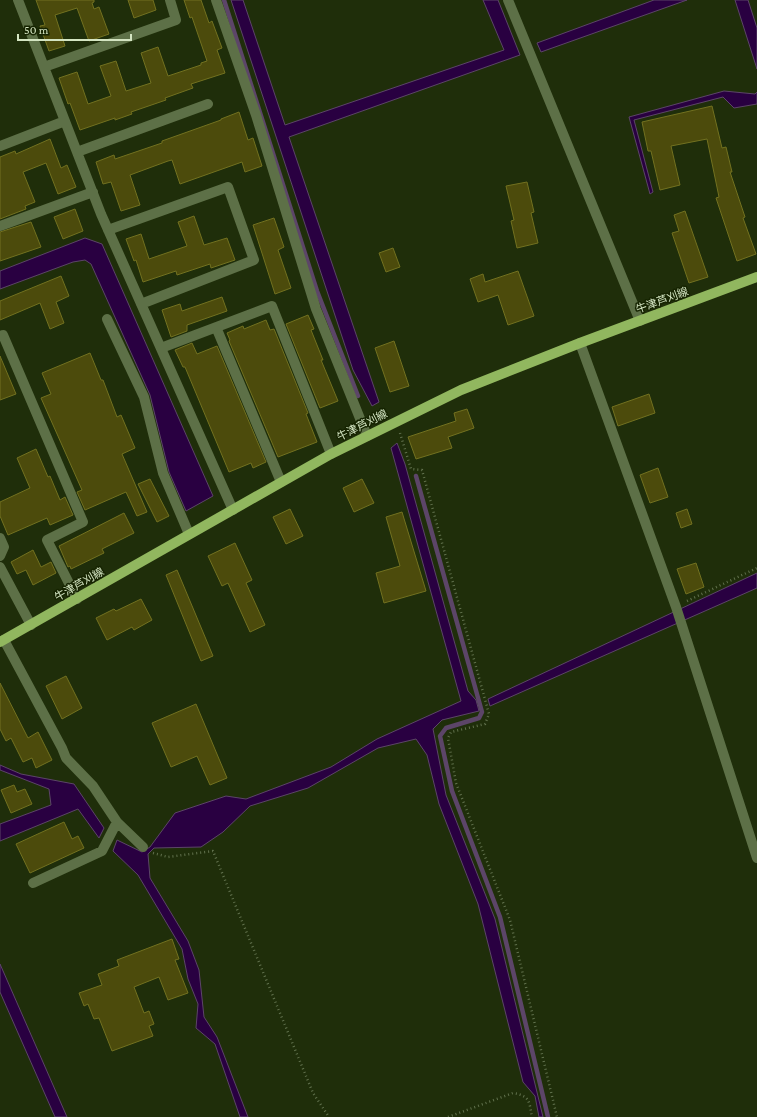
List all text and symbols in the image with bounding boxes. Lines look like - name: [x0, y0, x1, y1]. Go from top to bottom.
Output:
- scale bar: [18, 16, 131, 42]
- text: 50 m: [24, 23, 49, 37]
- street label: 牛津芦刈線: [634, 285, 690, 315]
- street label: 牛津芦刈線: [335, 407, 389, 443]
- street label: 牛津芦刈線: [52, 565, 106, 603]

